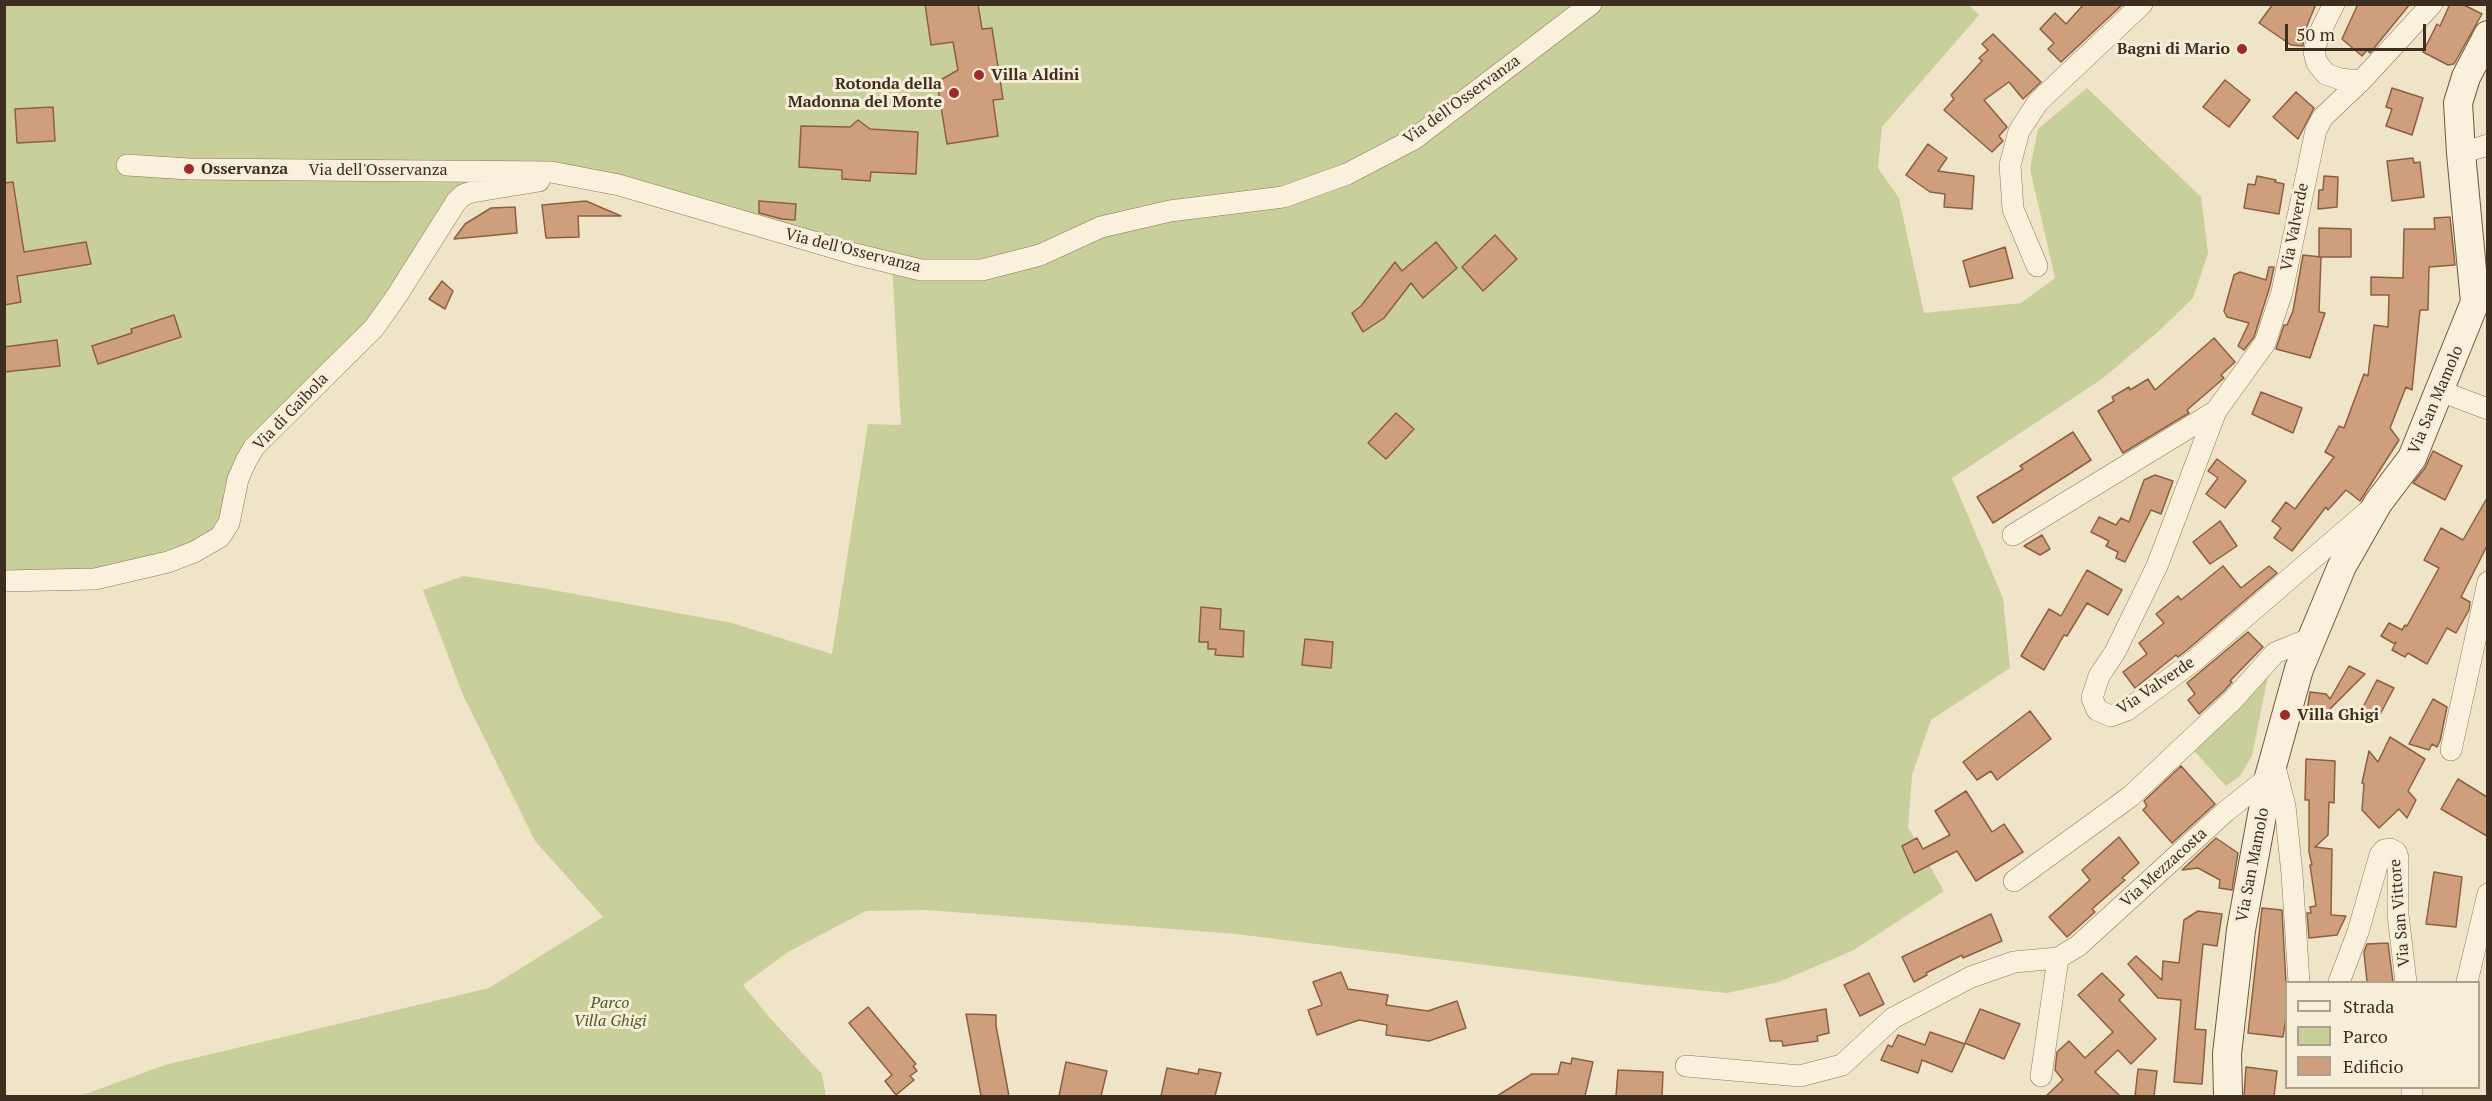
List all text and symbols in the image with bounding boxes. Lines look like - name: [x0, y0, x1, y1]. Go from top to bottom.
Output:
- scale bar: [2288, 12, 2429, 50]
- text: 50 m: [2296, 22, 2335, 46]
- place label: Bagni di Mario: [2117, 39, 2230, 59]
- marker: Bagni di Mario: [2235, 42, 2249, 56]
- street label: Via dell'Osservanza: [1400, 51, 1524, 149]
- place label: Villa Aldini: [991, 65, 1079, 85]
- marker: Villa Aldini: [972, 68, 986, 82]
- place label: Rotonda della Madonna del Monte: [788, 74, 942, 112]
- marker: Rotonda della Madonna del Monte: [947, 86, 961, 100]
- place label: Osservanza: [201, 159, 288, 179]
- street label: Via dell'Osservanza: [308, 160, 448, 180]
- marker: Osservanza: [182, 162, 196, 176]
- street label: Via Valverde: [2277, 181, 2313, 273]
- street label: Via dell'Osservanza: [783, 225, 923, 277]
- street label: Via San Mamolo: [2404, 343, 2468, 457]
- street label: Via di Gaibola: [249, 369, 333, 455]
- street label: Via Valverde: [2114, 653, 2198, 719]
- place label: Villa Ghigi: [2297, 705, 2379, 725]
- marker: Villa Ghigi: [2278, 708, 2292, 722]
- street label: Via San Mamolo: [2233, 806, 2273, 924]
- street label: Via Mezzacosta: [2117, 824, 2211, 912]
- street label: Via San Vittore: [2386, 858, 2414, 968]
- legend: [2285, 981, 2480, 1089]
- park label: Parco Villa Ghigi: [574, 993, 646, 1031]
- text: Strada: [2343, 994, 2394, 1018]
- text: Parco: [2343, 1024, 2388, 1048]
- text: Edificio: [2343, 1054, 2403, 1078]

